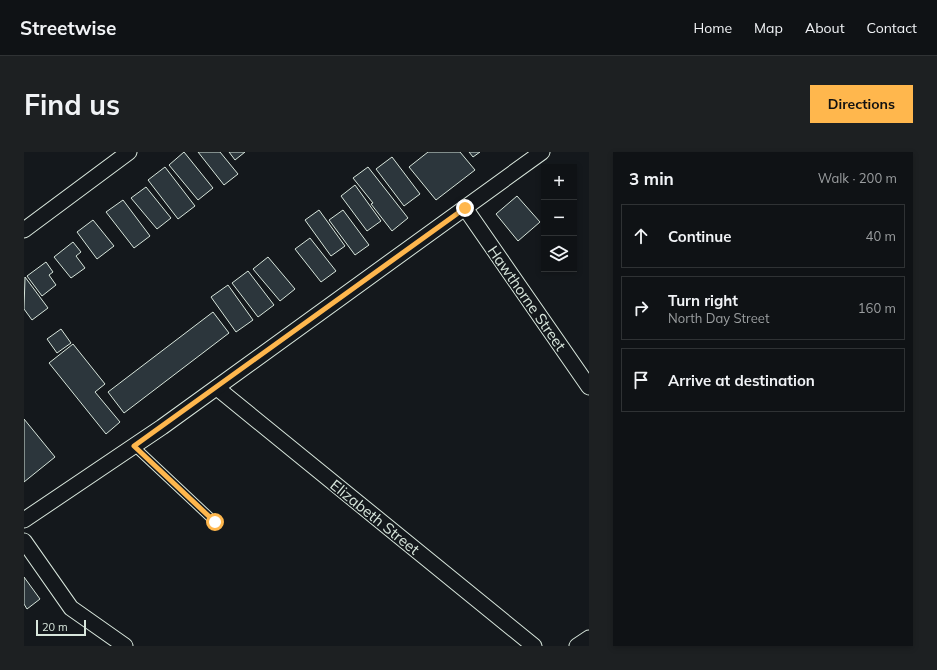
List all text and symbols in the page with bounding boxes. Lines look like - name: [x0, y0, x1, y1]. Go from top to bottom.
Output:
- text: Streetwise: [20, 16, 116, 40]
- text: Home: [693, 19, 732, 37]
- text: Map: [754, 19, 783, 37]
- text: About: [805, 19, 845, 37]
- text: Contact: [867, 19, 917, 37]
- button: Directions: [810, 85, 913, 123]
- text: Find us: [24, 87, 120, 122]
- map controls: [541, 164, 577, 272]
- button: +: [541, 164, 577, 200]
- text: 3 min: [629, 168, 674, 189]
- text: Walk · 200 m: [818, 170, 897, 186]
- route end: [456, 199, 474, 217]
- button: −: [541, 200, 577, 236]
- icon: ahead: [630, 225, 652, 247]
- text: Continue: [668, 227, 731, 246]
- text: 40 m: [866, 228, 896, 244]
- button: layers: [541, 236, 577, 272]
- street label: Hawthorne Street: [484, 242, 570, 354]
- text: Turn right: [668, 291, 738, 310]
- icon: right: [630, 297, 652, 319]
- text: 160 m: [858, 300, 896, 316]
- text: North Day Street: [668, 310, 769, 326]
- icon: arrive: [630, 369, 652, 391]
- text: Arrive at destination: [668, 371, 815, 390]
- street label: Elizabeth Street: [327, 475, 423, 559]
- route start: [206, 513, 224, 531]
- scale bar: [36, 618, 86, 637]
- text: 20 m: [42, 620, 68, 634]

